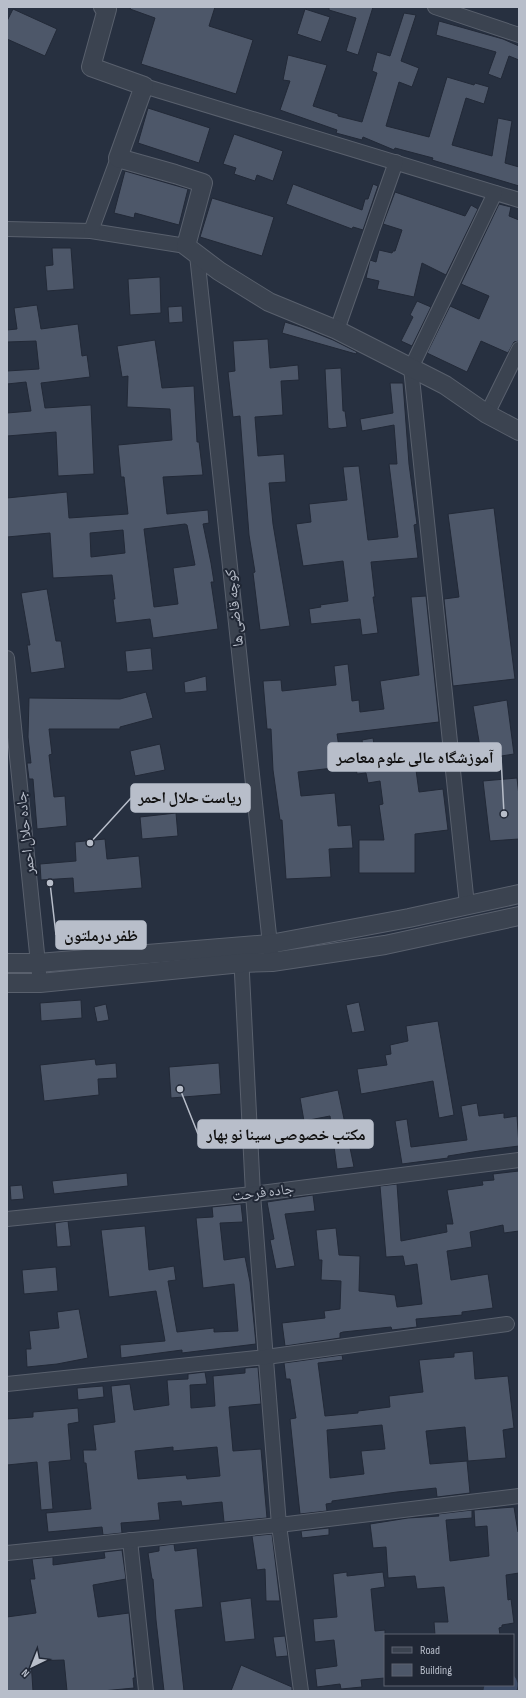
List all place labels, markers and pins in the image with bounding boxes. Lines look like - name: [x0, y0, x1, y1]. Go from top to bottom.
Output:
- callout: آموزشگاه عالی علوم معاصر: [328, 743, 501, 771]
- callout: ریاست حلال احمر: [131, 784, 250, 812]
- callout: ظفر درملتون: [56, 921, 146, 949]
- callout: مکتب خصوصی سینا نو بهار: [198, 1120, 373, 1148]

